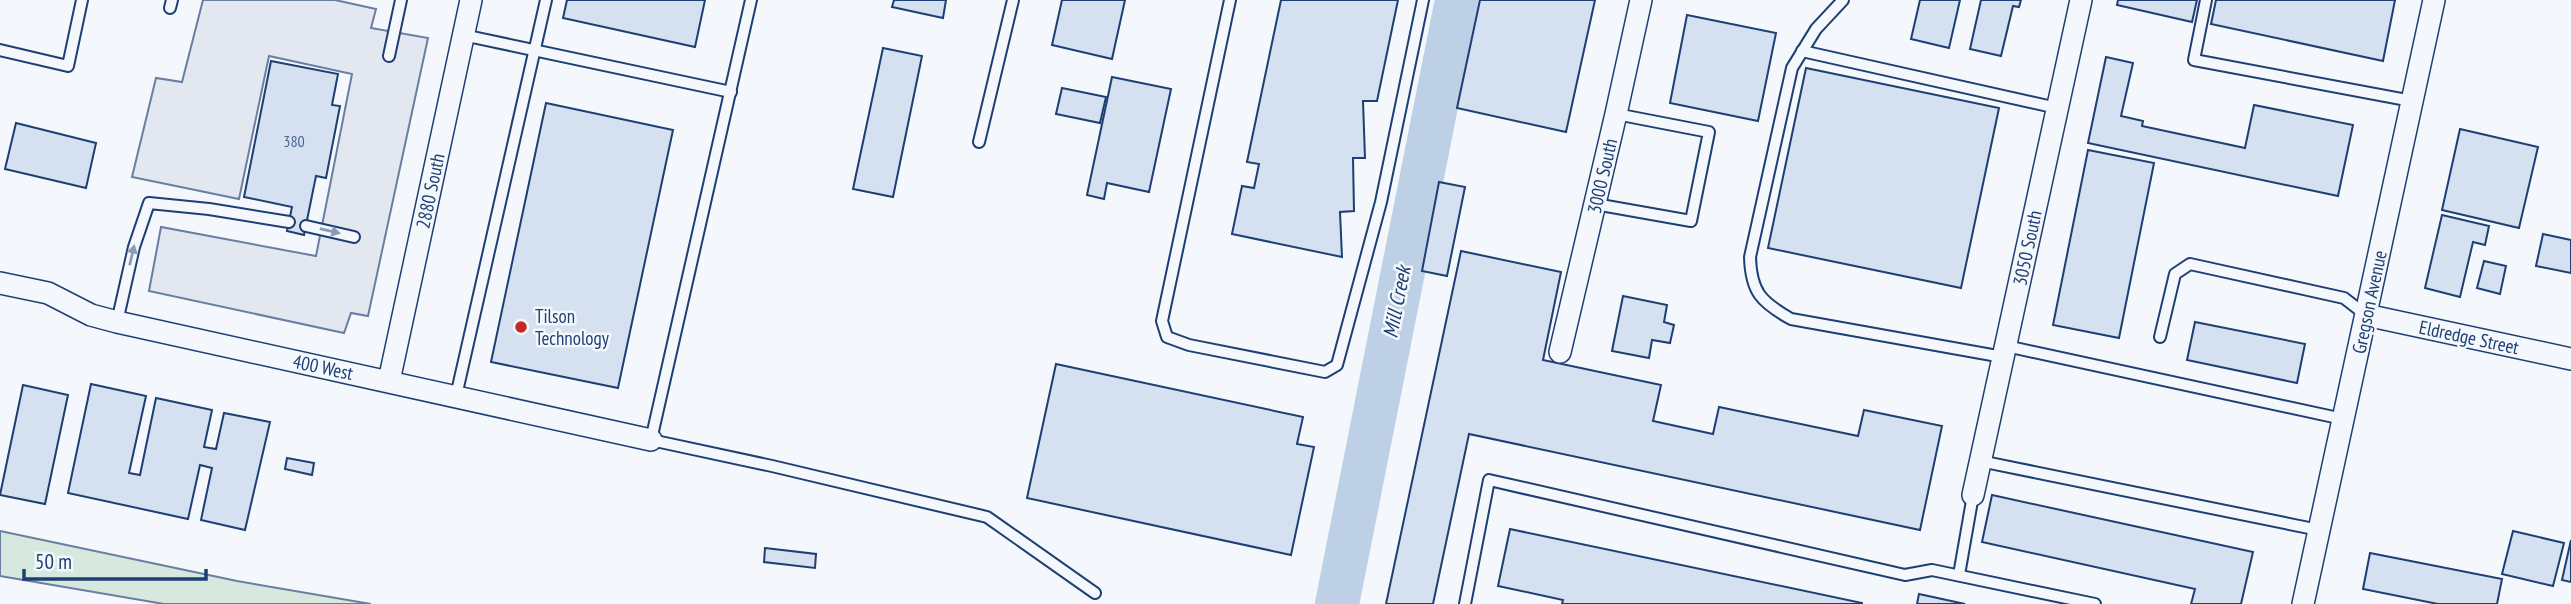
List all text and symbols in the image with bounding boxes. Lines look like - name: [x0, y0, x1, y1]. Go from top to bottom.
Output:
- house number: 380: [283, 131, 305, 151]
- street label: 3000 South: [1582, 136, 1622, 216]
- street label: 2880 South: [410, 151, 450, 231]
- street label: 3050 South: [2007, 208, 2047, 288]
- one-way arrow: [319, 226, 341, 237]
- one-way arrow: [127, 244, 138, 266]
- street label: Gregson Avenue: [2346, 248, 2392, 356]
- water label: Mill Creek: [1376, 261, 1417, 340]
- place label: Tilson Technology: [535, 304, 610, 350]
- street label: Eldredge Street: [2417, 315, 2522, 359]
- marker: Tilson Technology: [513, 319, 529, 335]
- street label: 400 West: [291, 349, 356, 385]
- scale bar: [24, 538, 206, 582]
- text: 50 m: [35, 548, 72, 575]

